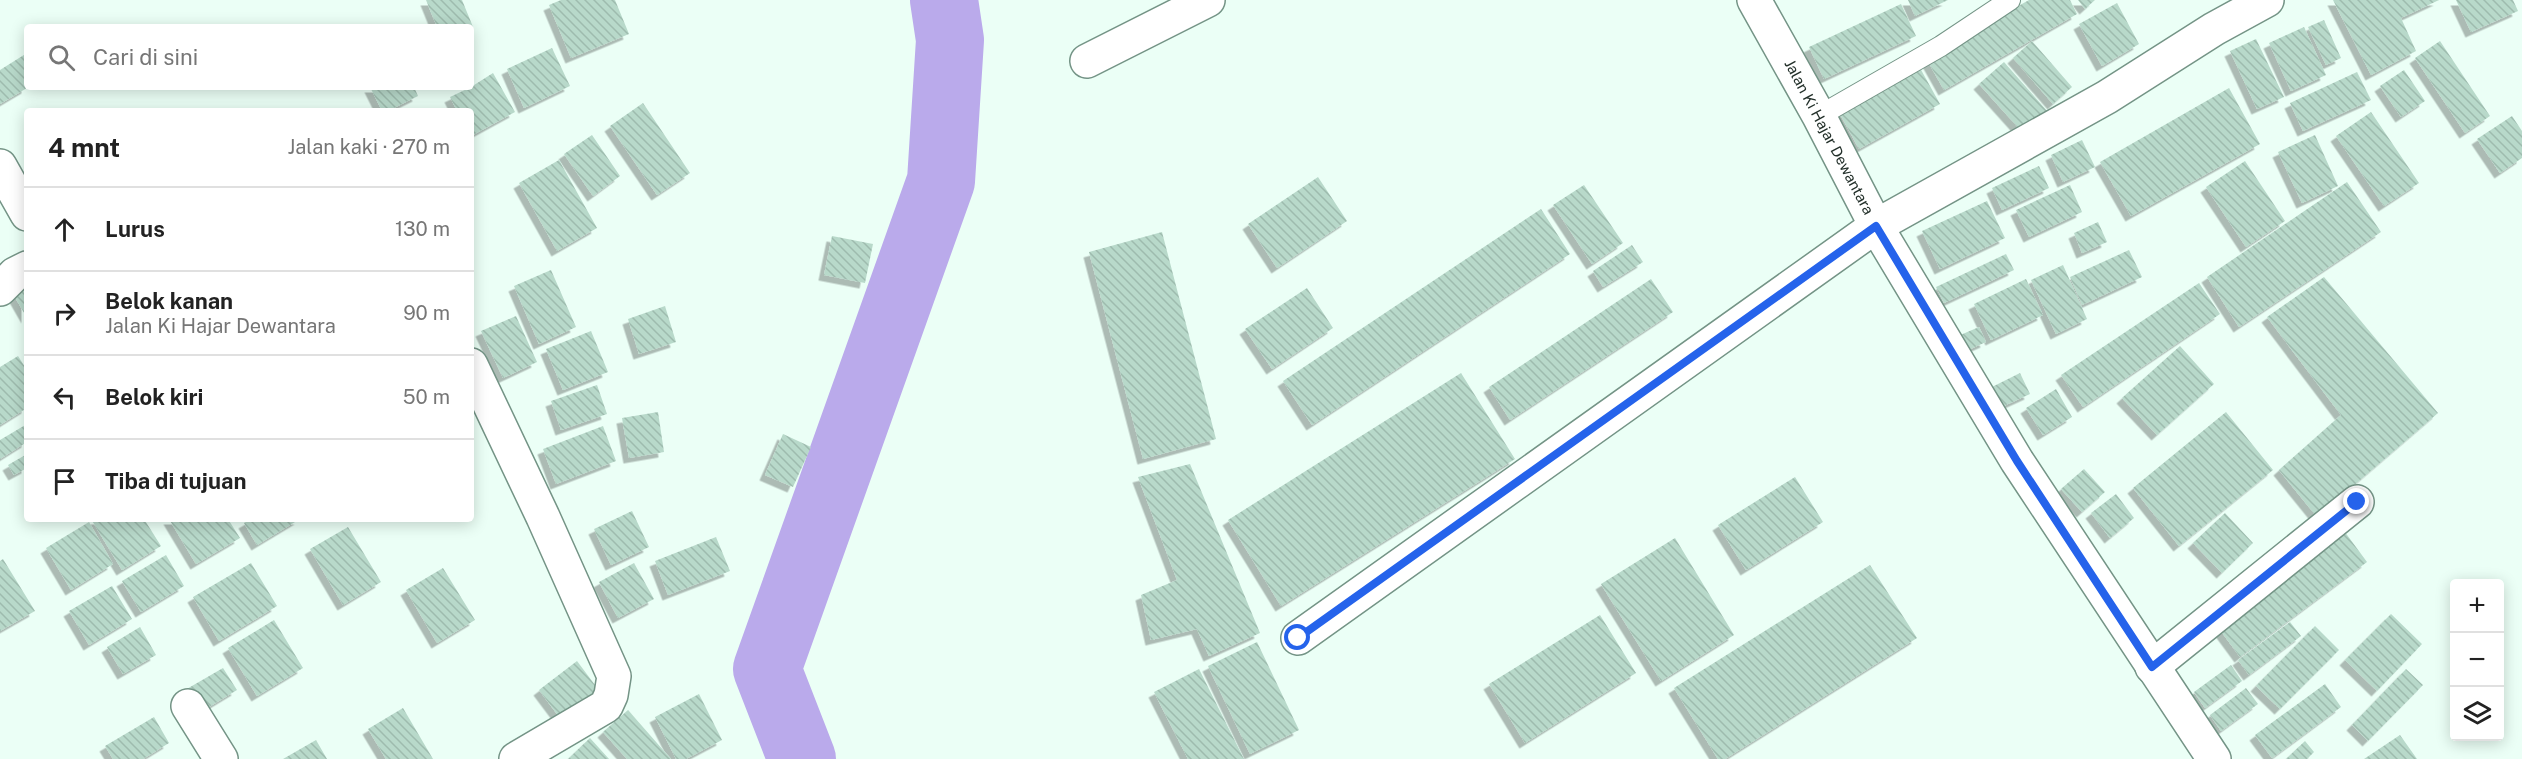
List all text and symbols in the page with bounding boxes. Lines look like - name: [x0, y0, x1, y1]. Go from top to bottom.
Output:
- search box: [24, 24, 474, 90]
- icon: search: [45, 41, 78, 74]
- text: Cari di sini: [93, 44, 198, 70]
- street label: Jalan Ki Hajar Dewantara: [1781, 56, 1878, 217]
- text: 4 mnt: [48, 132, 120, 163]
- text: Jalan kaki · 270 m: [287, 135, 450, 159]
- icon: ahead: [48, 213, 81, 246]
- text: Lurus: [105, 216, 165, 242]
- text: 130 m: [395, 217, 450, 241]
- text: Belok kanan: [105, 288, 233, 314]
- icon: right: [48, 297, 81, 330]
- text: 90 m: [403, 301, 450, 325]
- text: Jalan Ki Hajar Dewantara: [105, 314, 336, 338]
- icon: left: [48, 381, 81, 414]
- text: Belok kiri: [105, 384, 203, 410]
- text: 50 m: [403, 385, 450, 409]
- icon: arrive: [48, 465, 81, 498]
- text: Tiba di tujuan: [105, 468, 246, 494]
- route end: [2343, 488, 2369, 514]
- map controls: [2450, 579, 2504, 741]
- button: +: [2450, 579, 2504, 633]
- route start: [1284, 624, 1310, 650]
- button: −: [2450, 633, 2504, 687]
- button: layers: [2450, 687, 2504, 741]

